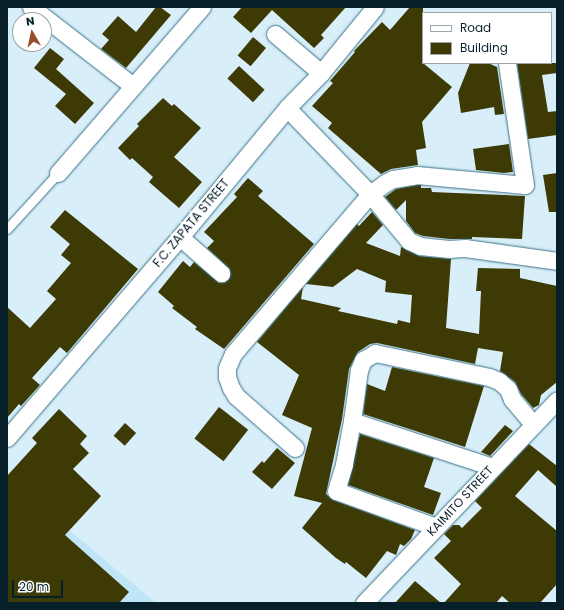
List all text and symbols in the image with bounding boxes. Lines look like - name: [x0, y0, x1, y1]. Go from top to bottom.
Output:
- north arrow: [12, 12, 52, 52]
- legend: [422, 12, 552, 64]
- text: N: [25, 13, 36, 30]
- text: Road: [460, 19, 491, 36]
- text: Building: [460, 39, 508, 56]
- street label: F.C. ZAPATA STREET: [150, 176, 232, 270]
- street label: KAIMITO STREET: [424, 463, 496, 539]
- scale bar: [14, 572, 65, 598]
- text: 20 m: [19, 578, 49, 595]

